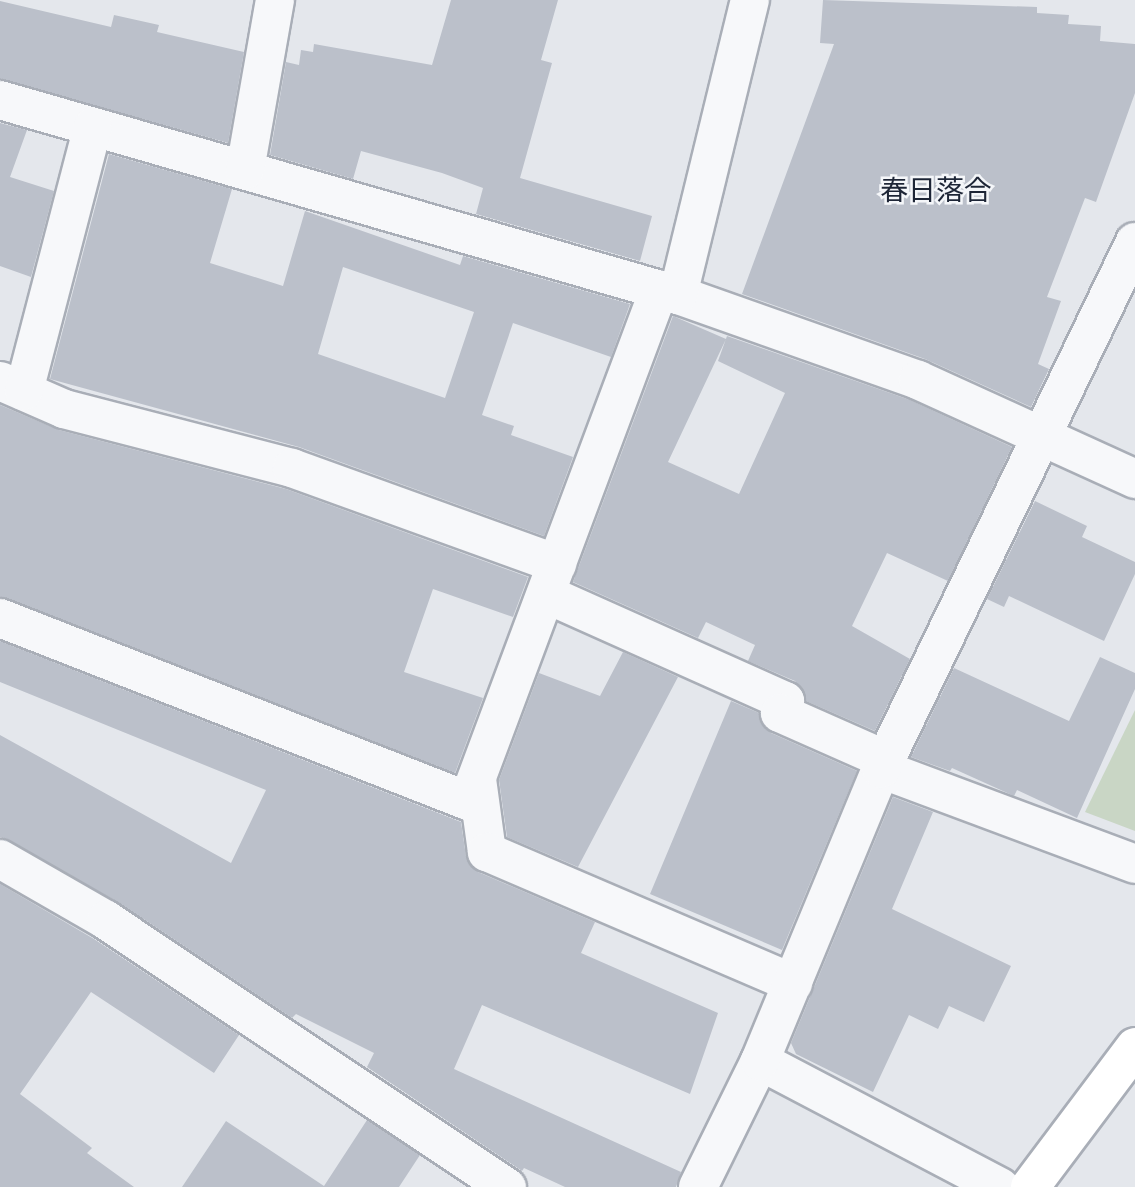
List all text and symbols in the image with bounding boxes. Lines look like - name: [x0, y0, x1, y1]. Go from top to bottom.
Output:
- district label: 春日落合: [880, 172, 992, 206]

